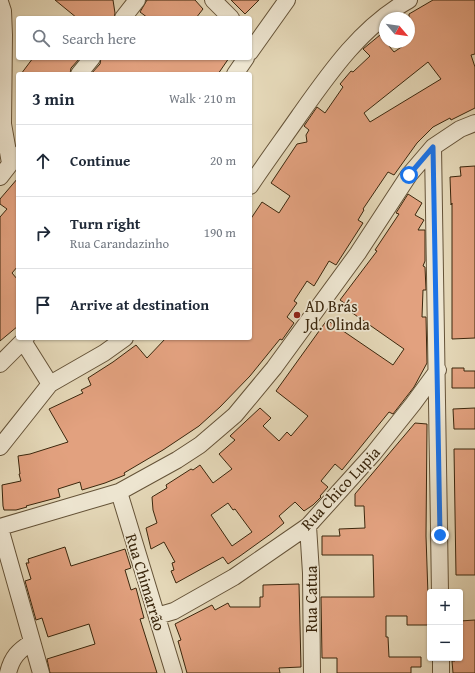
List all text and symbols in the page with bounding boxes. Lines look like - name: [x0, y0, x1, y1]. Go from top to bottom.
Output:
- north arrow: [379, 12, 415, 48]
- search box: [16, 16, 252, 60]
- icon: search: [30, 27, 52, 49]
- text: Search here: [62, 28, 136, 49]
- text: 3 min: [32, 86, 74, 111]
- text: Walk · 210 m: [169, 89, 236, 108]
- icon: ahead: [32, 150, 54, 172]
- text: Continue: [70, 150, 131, 171]
- text: 20 m: [210, 151, 236, 170]
- route start: [400, 166, 418, 184]
- text: Turn right: [70, 213, 141, 234]
- icon: right: [32, 222, 54, 244]
- text: 190 m: [204, 223, 236, 242]
- text: Rua Carandazinho: [70, 234, 169, 253]
- icon: arrive: [32, 294, 54, 316]
- text: Arrive at destination: [70, 294, 209, 315]
- place label: AD Brás Jd. Olinda: [303, 294, 370, 336]
- marker: AD Brás Jd. Olinda: [292, 310, 302, 320]
- street label: Rua Chico Lupia: [295, 440, 386, 535]
- route end: [431, 526, 449, 544]
- street label: Rua Chimarrão: [120, 530, 172, 634]
- street label: Rua Catua: [299, 565, 323, 633]
- map controls: [427, 589, 463, 661]
- button: +: [427, 589, 463, 625]
- button: −: [427, 625, 463, 661]

